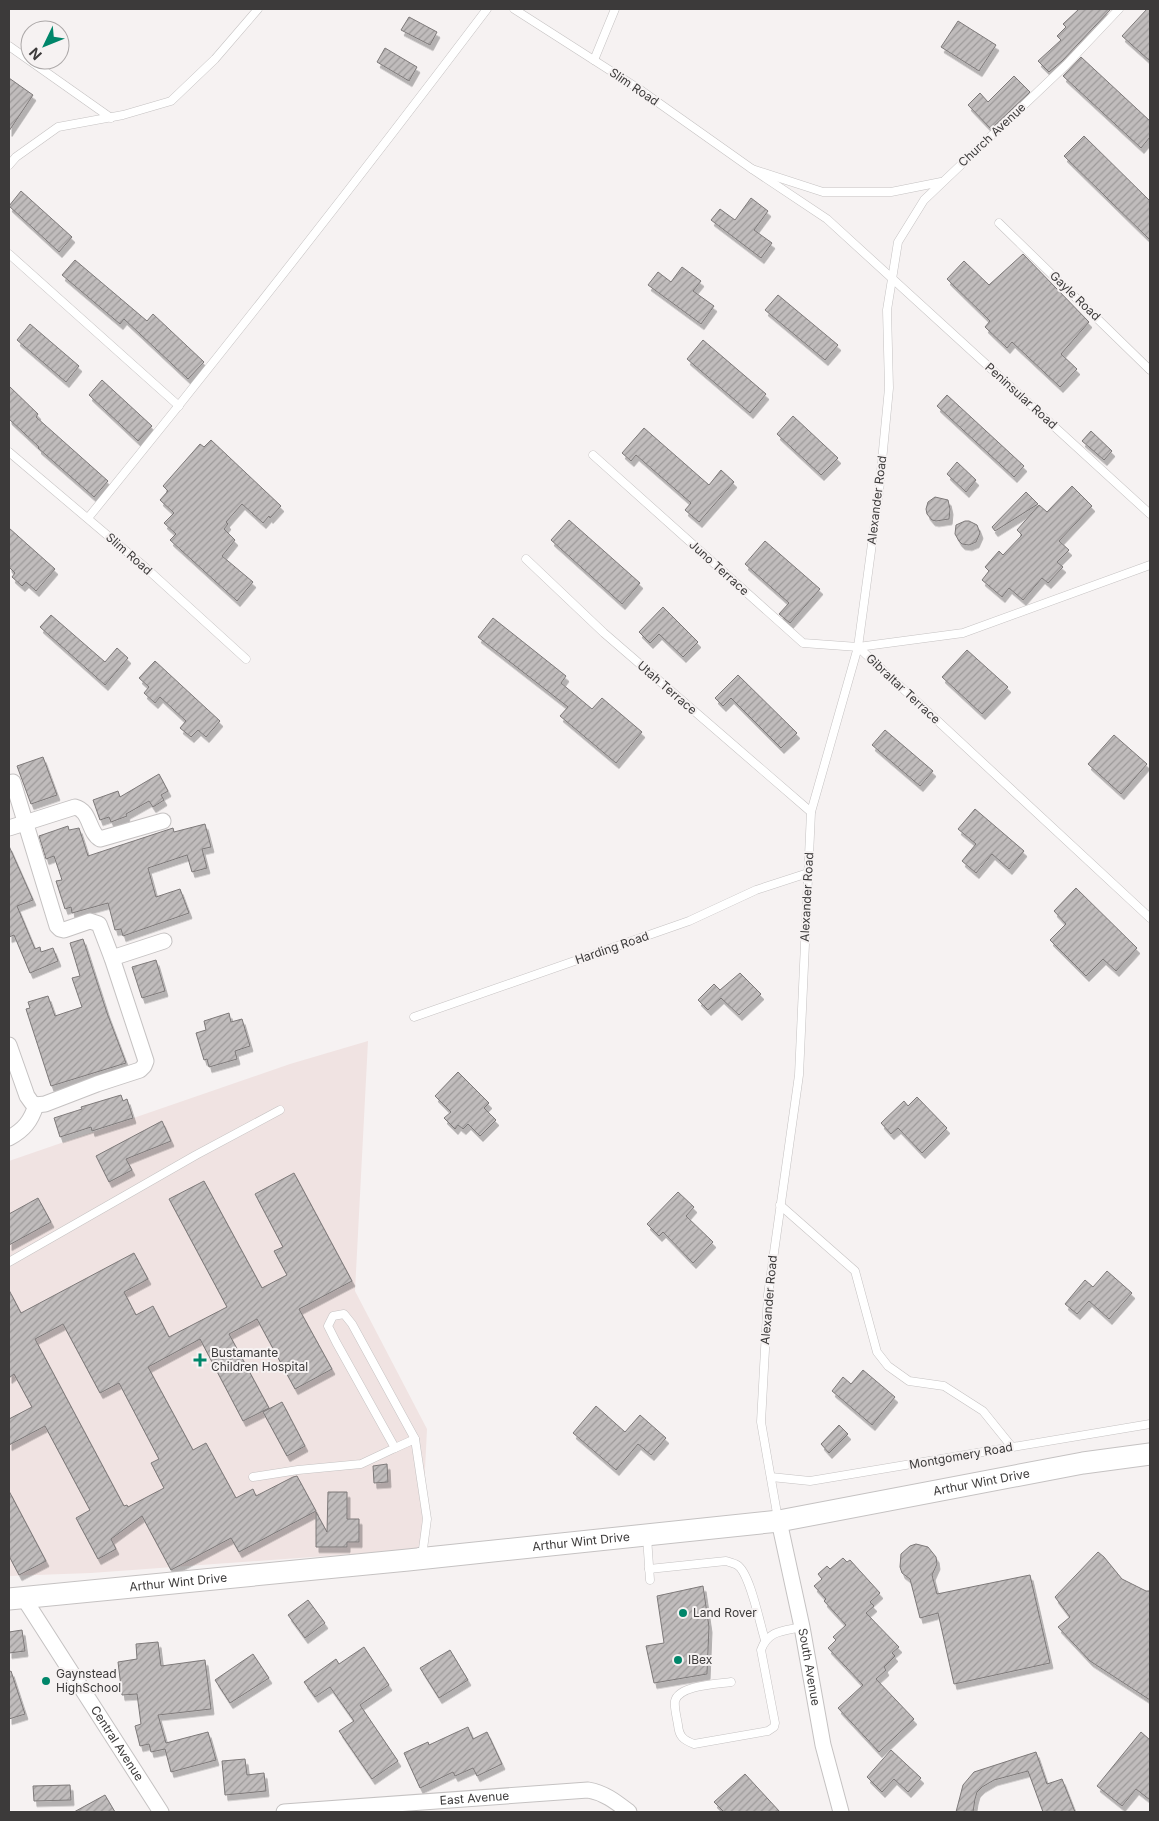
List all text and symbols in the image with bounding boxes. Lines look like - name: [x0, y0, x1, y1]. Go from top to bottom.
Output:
- north arrow: [20, 20, 70, 70]
- text: N: [25, 45, 45, 64]
- street label: Slim Road: [607, 65, 662, 109]
- street label: Church Avenue: [955, 100, 1029, 170]
- street label: Gayle Road: [1047, 268, 1104, 323]
- street label: Peninsular Road: [982, 359, 1060, 432]
- street label: Alexander Road: [864, 455, 889, 545]
- street label: Slim Road: [103, 529, 156, 578]
- street label: Juno Terrace: [686, 537, 752, 598]
- street label: Gibraltar Terrace: [863, 650, 943, 727]
- street label: Utah Terrace: [635, 658, 700, 717]
- street label: Alexander Road: [797, 852, 816, 942]
- street label: Harding Road: [573, 928, 651, 967]
- street label: Alexander Road: [757, 1255, 780, 1345]
- place label: Bustamante Children Hospital: [211, 1345, 308, 1374]
- marker: Bustamante Children Hospital: [193, 1353, 207, 1367]
- street label: Montgomery Road: [908, 1439, 1014, 1472]
- street label: Arthur Wint Drive: [932, 1465, 1031, 1498]
- street label: Arthur Wint Drive: [532, 1529, 631, 1554]
- street label: Arthur Wint Drive: [129, 1570, 228, 1594]
- place label: Land Rover: [693, 1605, 757, 1620]
- marker: Land Rover: [677, 1607, 689, 1619]
- street label: South Avenue: [795, 1627, 824, 1707]
- place label: IBex: [688, 1652, 713, 1667]
- marker: IBex: [672, 1654, 684, 1666]
- place label: Gaynstead HighSchool: [56, 1666, 121, 1695]
- marker: Gaynstead HighSchool: [40, 1675, 52, 1687]
- street label: Central Avenue: [88, 1703, 147, 1784]
- street label: East Avenue: [439, 1788, 510, 1808]

